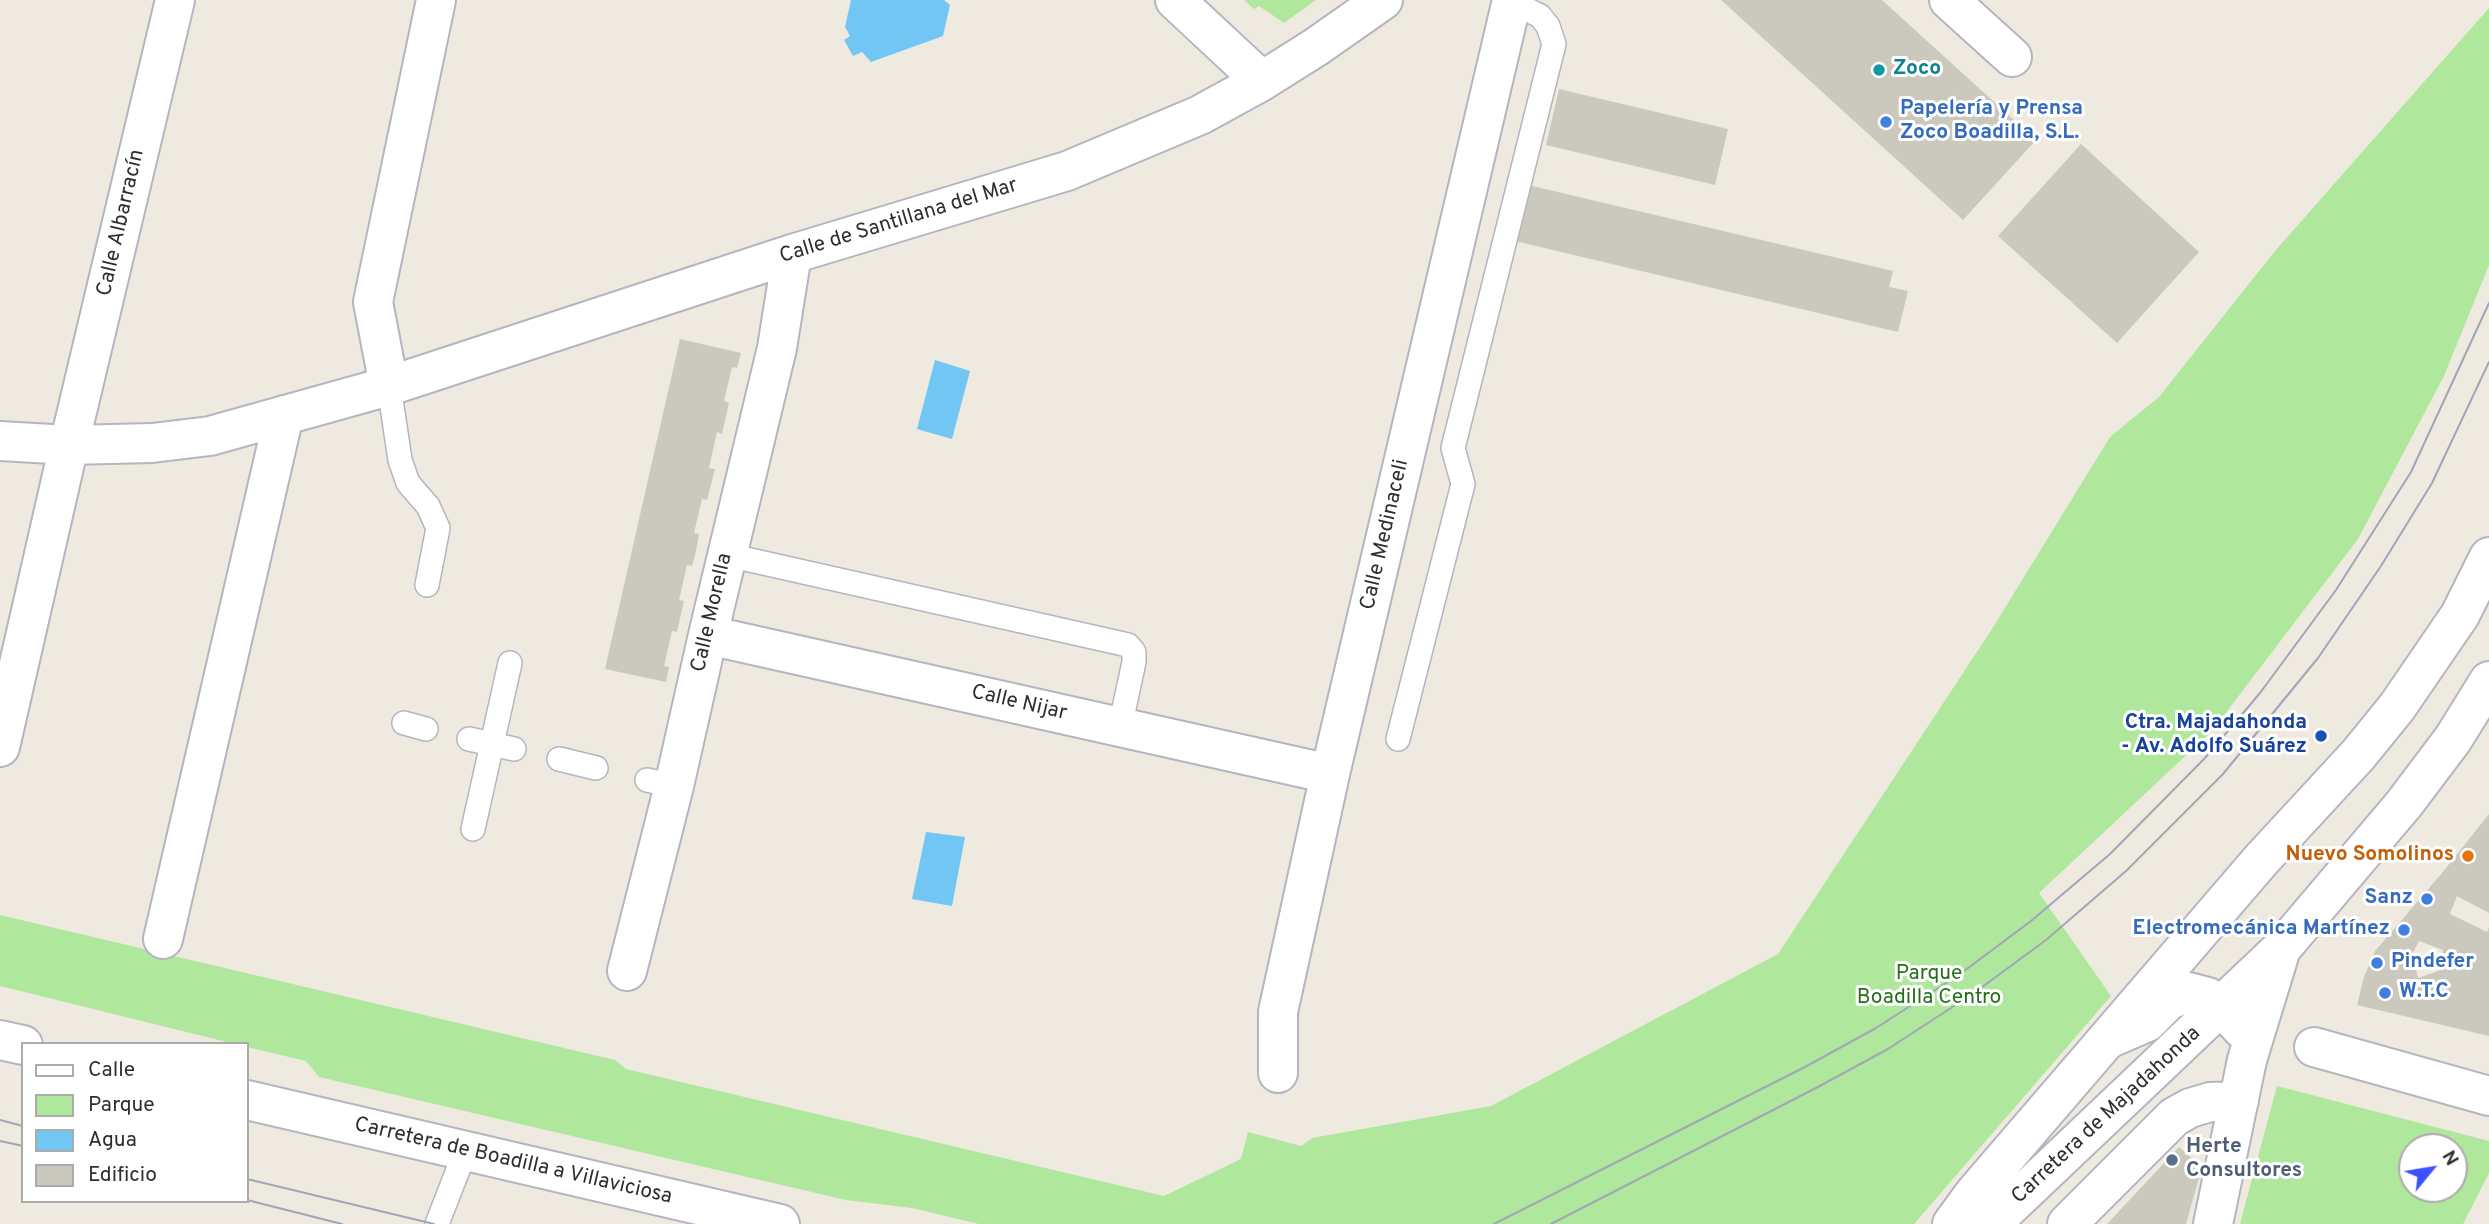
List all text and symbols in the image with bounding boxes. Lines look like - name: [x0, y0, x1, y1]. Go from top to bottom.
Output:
- place label: Zoco: [1893, 57, 1941, 83]
- marker: Zoco: [1871, 62, 1887, 78]
- place label: Papelería y Prensa Zoco Boadilla, S.L.: [1900, 97, 2083, 147]
- marker: Papelería y Prensa Zoco Boadilla, S.L.: [1878, 114, 1894, 130]
- street label: Calle Albarracín: [93, 147, 151, 299]
- street label: Calle de Santillana del Mar: [777, 174, 1021, 270]
- street label: Calle Medinaceli: [1356, 457, 1416, 613]
- street label: Calle Morella: [687, 551, 739, 675]
- street label: Calle Nijar: [969, 681, 1069, 727]
- place label: Ctra. Majadahonda - Av. Adolfo Suárez: [2121, 711, 2307, 761]
- marker: Ctra. Majadahonda - Av. Adolfo Suárez: [2313, 728, 2329, 744]
- place label: Nuevo Somolinos: [2286, 843, 2454, 869]
- marker: Nuevo Somolinos: [2460, 848, 2476, 864]
- place label: Sanz: [2364, 886, 2413, 912]
- marker: Sanz: [2419, 891, 2435, 907]
- place label: Electromecánica Martínez: [2133, 917, 2390, 943]
- marker: Electromecánica Martínez: [2396, 922, 2412, 938]
- place label: Pindefer: [2391, 950, 2474, 976]
- marker: Pindefer: [2369, 955, 2385, 971]
- park label: Parque Boadilla Centro: [1857, 962, 2001, 1012]
- place label: W.T.C: [2399, 980, 2449, 1006]
- marker: W.T.C: [2377, 985, 2393, 1001]
- street label: Carretera de Majadahonda: [2007, 1022, 2207, 1210]
- legend: [21, 1042, 248, 1203]
- text: Calle: [88, 1057, 135, 1084]
- text: Parque: [88, 1092, 155, 1119]
- street label: Carretera de Boadilla a Villaviciosa: [352, 1113, 674, 1211]
- text: Agua: [88, 1127, 137, 1154]
- north arrow: [2398, 1133, 2468, 1203]
- place label: Herte Consultores: [2186, 1135, 2302, 1185]
- text: N: [2436, 1147, 2463, 1170]
- marker: Herte Consultores: [2164, 1152, 2180, 1168]
- text: Edificio: [88, 1162, 157, 1189]

